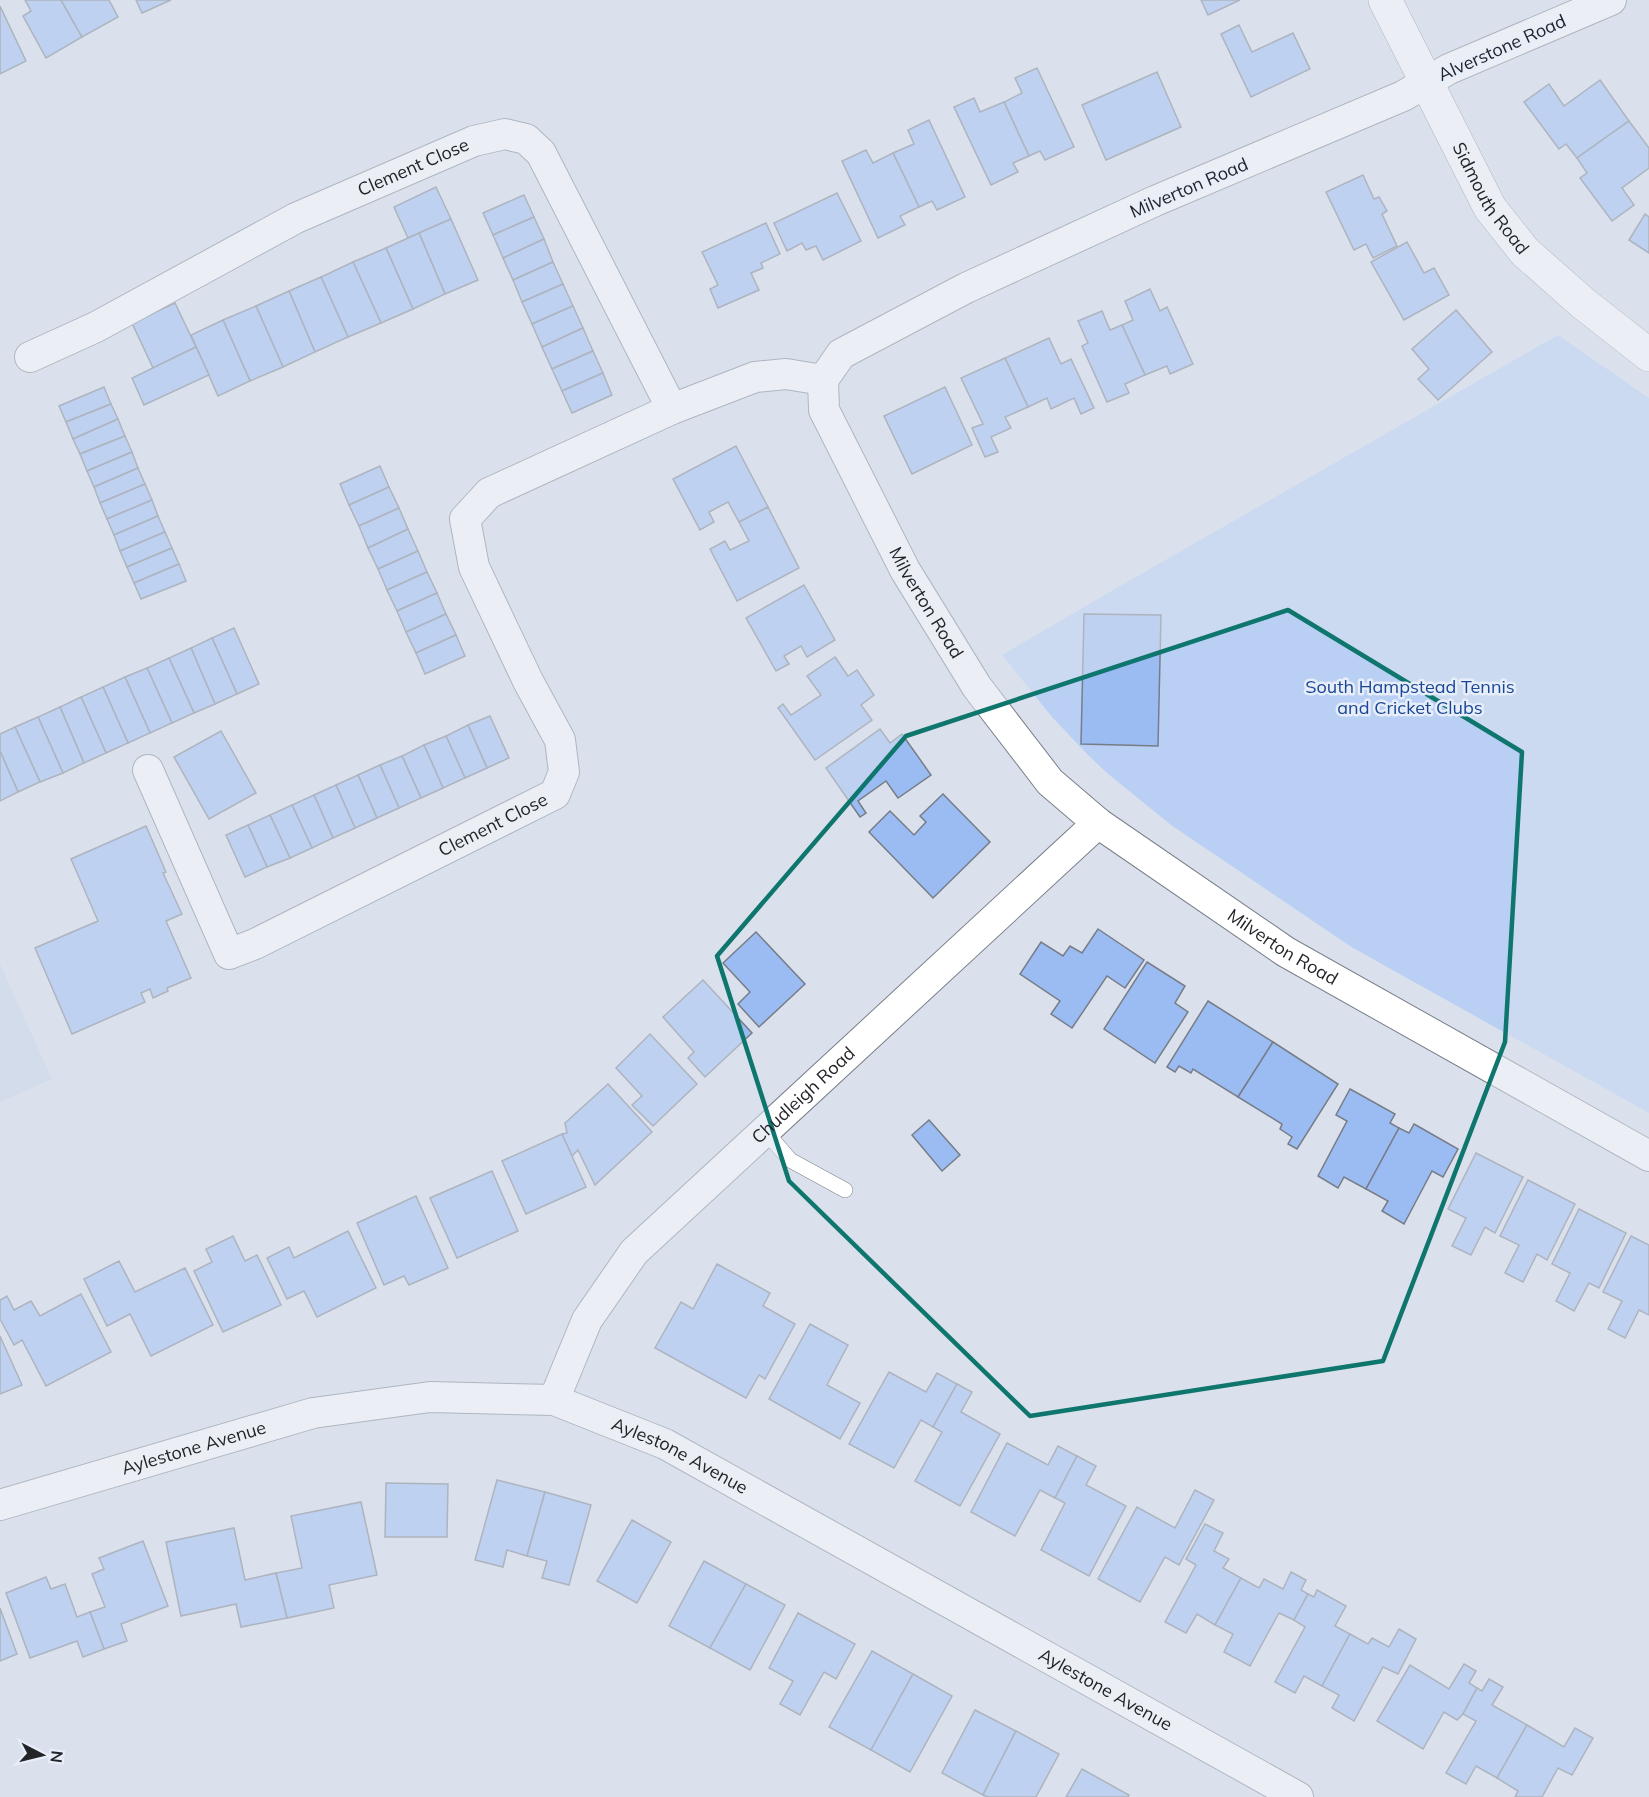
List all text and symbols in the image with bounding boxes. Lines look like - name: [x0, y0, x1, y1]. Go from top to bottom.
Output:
- street label: Alverstone Road: [1434, 9, 1569, 86]
- street label: Clement Close: [354, 133, 472, 201]
- street label: Sidmouth Road: [1448, 138, 1534, 259]
- street label: Milverton Road: [1126, 152, 1251, 223]
- street label: Milverton Road: [884, 543, 969, 663]
- park label: South Hampstead Tennis and Cricket Clubs: [1305, 675, 1515, 719]
- street label: Clement Close: [434, 788, 551, 861]
- street label: Milverton Road: [1223, 903, 1342, 990]
- street label: Chudleigh Road: [747, 1041, 860, 1148]
- street label: Aylestone Avenue: [608, 1412, 752, 1499]
- street label: Aylestone Avenue: [119, 1415, 269, 1480]
- street label: Aylestone Avenue: [1035, 1643, 1177, 1736]
- north arrow: [12, 1725, 72, 1785]
- text: N: [46, 1750, 68, 1764]

